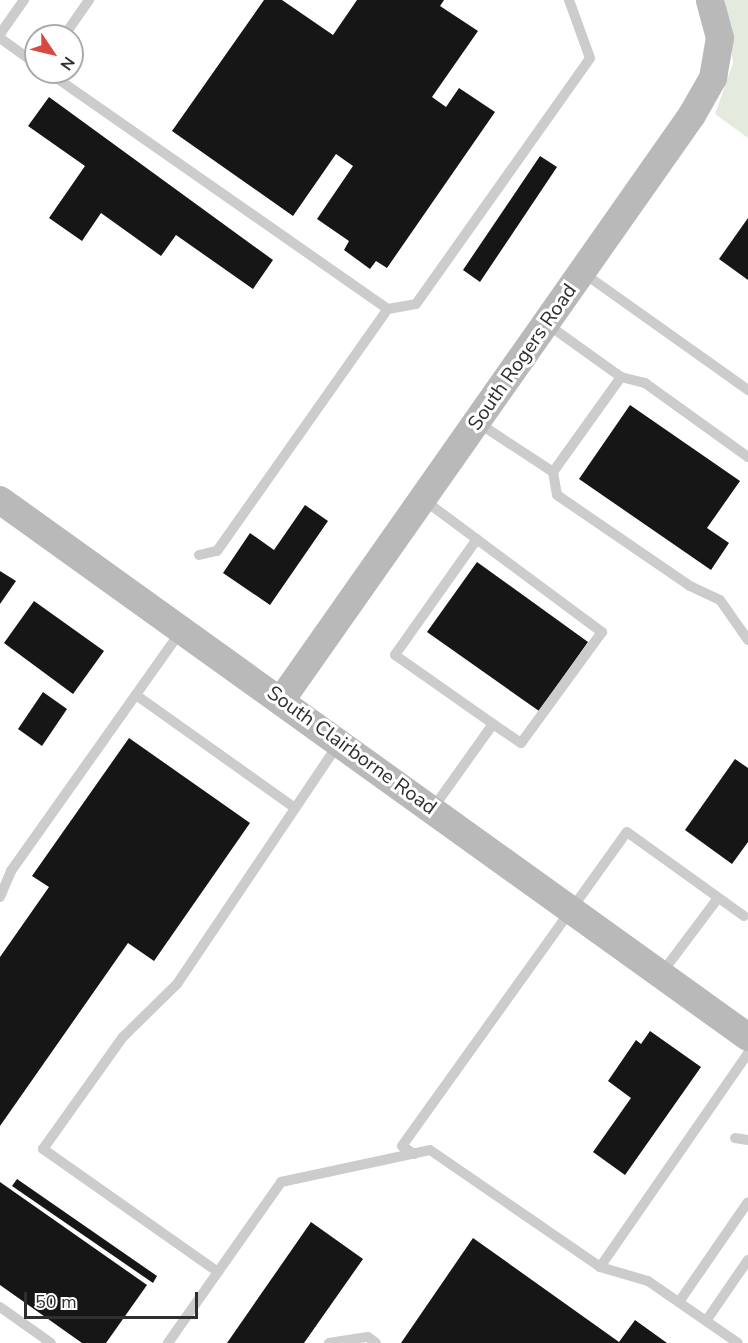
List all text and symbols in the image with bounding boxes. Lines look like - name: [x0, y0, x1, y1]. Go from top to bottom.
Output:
- north arrow: [24, 24, 84, 84]
- text: N: [55, 52, 80, 74]
- street label: South Rogers Road: [463, 279, 581, 435]
- street label: South Clairborne Road: [263, 680, 441, 820]
- scale bar: [27, 1280, 201, 1318]
- text: 50 m: [35, 1290, 77, 1314]

